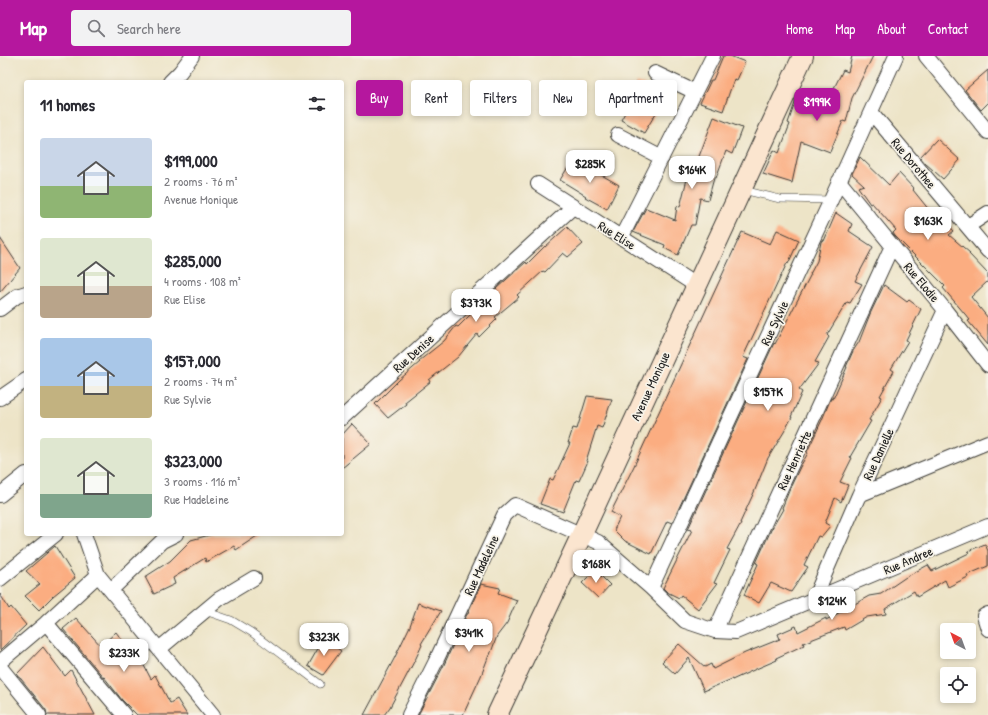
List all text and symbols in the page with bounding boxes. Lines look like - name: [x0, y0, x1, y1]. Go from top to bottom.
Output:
- search box: [71, 10, 351, 46]
- text: Map: [20, 15, 47, 41]
- icon: search: [85, 17, 107, 39]
- text: Search here: [117, 18, 181, 39]
- text: Home: [786, 19, 813, 38]
- text: Map: [835, 19, 855, 38]
- text: About: [877, 19, 906, 38]
- text: Contact: [928, 19, 968, 38]
- chip: Buy: [356, 80, 403, 116]
- chip: Rent: [411, 80, 462, 116]
- chip: Filters: [470, 80, 531, 116]
- chip: New: [539, 80, 587, 116]
- chip: Apartment: [595, 80, 677, 116]
- pin: $199K: [789, 88, 845, 122]
- text: $199K: [803, 92, 831, 110]
- text: 11 homes: [40, 93, 95, 116]
- icon: filters: [306, 93, 328, 115]
- street label: Rue Dorothee: [887, 134, 941, 192]
- text: $199,000: [164, 149, 218, 172]
- pin: $285K: [562, 150, 618, 184]
- icon: home: [72, 154, 120, 202]
- text: $285K: [575, 154, 605, 172]
- pin: $164K: [664, 156, 720, 190]
- text: $164K: [678, 160, 706, 178]
- text: 2 rooms · 76 m²: [164, 172, 237, 190]
- text: Avenue Monique: [164, 190, 238, 208]
- pin: $163K: [900, 207, 956, 241]
- text: $163K: [913, 211, 943, 229]
- street label: Rue Elise: [595, 216, 639, 254]
- text: $285,000: [164, 249, 221, 272]
- icon: home: [72, 254, 120, 302]
- street label: Rue Elodie: [900, 258, 944, 306]
- text: 4 rooms · 108 m²: [164, 272, 241, 290]
- pin: $373K: [448, 289, 504, 323]
- text: Rue Elise: [164, 290, 206, 308]
- text: $373K: [460, 293, 492, 311]
- street label: Rue Sylvie: [756, 298, 792, 348]
- street label: Rue Denise: [389, 330, 437, 376]
- text: $157,000: [164, 349, 221, 372]
- street label: Avenue Monique: [626, 349, 674, 423]
- icon: home: [72, 354, 120, 402]
- text: 2 rooms · 74 m²: [164, 372, 237, 390]
- pin: $157K: [740, 378, 796, 412]
- text: $157K: [753, 382, 783, 400]
- text: Rue Sylvie: [164, 390, 211, 408]
- street label: Rue Danielle: [858, 425, 898, 483]
- street label: Rue Henriette: [772, 427, 816, 493]
- text: $323,000: [164, 449, 222, 472]
- icon: home: [72, 454, 120, 502]
- text: 3 rooms · 116 m²: [164, 472, 240, 490]
- text: Rue Madeleine: [164, 490, 229, 508]
- street label: Rue Madeleine: [459, 532, 503, 598]
- street label: Rue Andree: [881, 542, 935, 578]
- pin: $168K: [568, 550, 624, 584]
- text: $168K: [582, 554, 610, 572]
- pin: $124K: [804, 587, 860, 621]
- text: $124K: [817, 591, 847, 609]
- pin: $341K: [441, 619, 497, 653]
- pin: $323K: [296, 623, 352, 657]
- text: $341K: [455, 623, 483, 641]
- north arrow: [940, 623, 976, 659]
- map controls: [940, 623, 976, 703]
- text: $323K: [308, 627, 340, 645]
- pin: $233K: [96, 639, 152, 673]
- text: $233K: [108, 643, 140, 661]
- button: locate: [940, 667, 976, 703]

